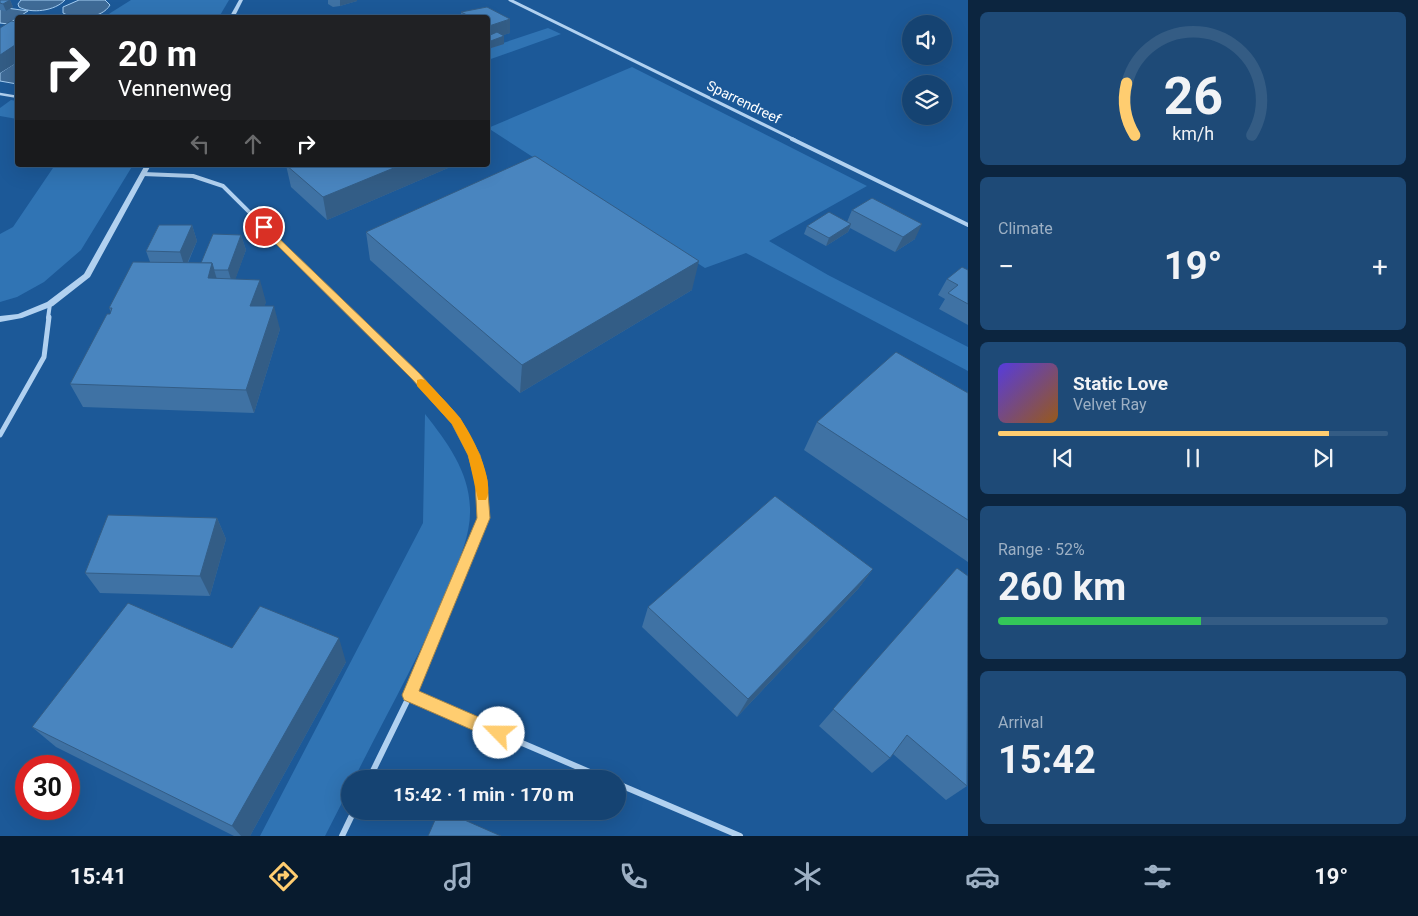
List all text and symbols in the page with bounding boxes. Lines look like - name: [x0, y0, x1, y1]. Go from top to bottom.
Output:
- map controls: [902, 15, 952, 125]
- button: sound: [902, 15, 952, 65]
- text: 20 m: [118, 34, 197, 75]
- icon: right: [35, 35, 100, 100]
- text: 26: [1163, 66, 1223, 127]
- button: layers: [902, 75, 952, 125]
- text: Vennenweg: [118, 76, 232, 101]
- street label: Sparrendreef: [704, 77, 784, 127]
- text: km/h: [1172, 123, 1214, 144]
- icon: left: [186, 130, 214, 158]
- icon: ahead: [239, 130, 267, 158]
- icon: right: [292, 130, 320, 158]
- pin: [243, 206, 285, 248]
- icon: arrive: [250, 213, 278, 241]
- text: Climate: [998, 219, 1053, 238]
- text: 19°: [1164, 244, 1222, 288]
- text: −: [998, 250, 1014, 283]
- text: +: [1372, 250, 1388, 283]
- text: Static Love: [1073, 372, 1168, 395]
- text: Velvet Ray: [1073, 395, 1147, 414]
- icon: previous: [1049, 444, 1077, 472]
- icon: pause: [1179, 444, 1207, 472]
- icon: next: [1309, 444, 1337, 472]
- text: Range · 52%: [998, 540, 1085, 559]
- text: 260 km: [998, 565, 1126, 609]
- position arrow: [472, 706, 524, 758]
- text: Arrival: [998, 713, 1043, 732]
- text: 15:42: [998, 738, 1096, 782]
- speed limit sign: 30: [15, 755, 80, 820]
- text: 15:42 · 1 min · 170 m: [393, 783, 574, 806]
- icon: directions: [266, 859, 301, 894]
- icon: music: [441, 859, 476, 894]
- icon: phone: [616, 859, 651, 894]
- icon: climate: [790, 859, 825, 894]
- icon: car: [965, 859, 1000, 894]
- icon: filters: [1140, 859, 1175, 894]
- text: 15:41: [70, 864, 127, 889]
- text: 19°: [1314, 864, 1348, 889]

